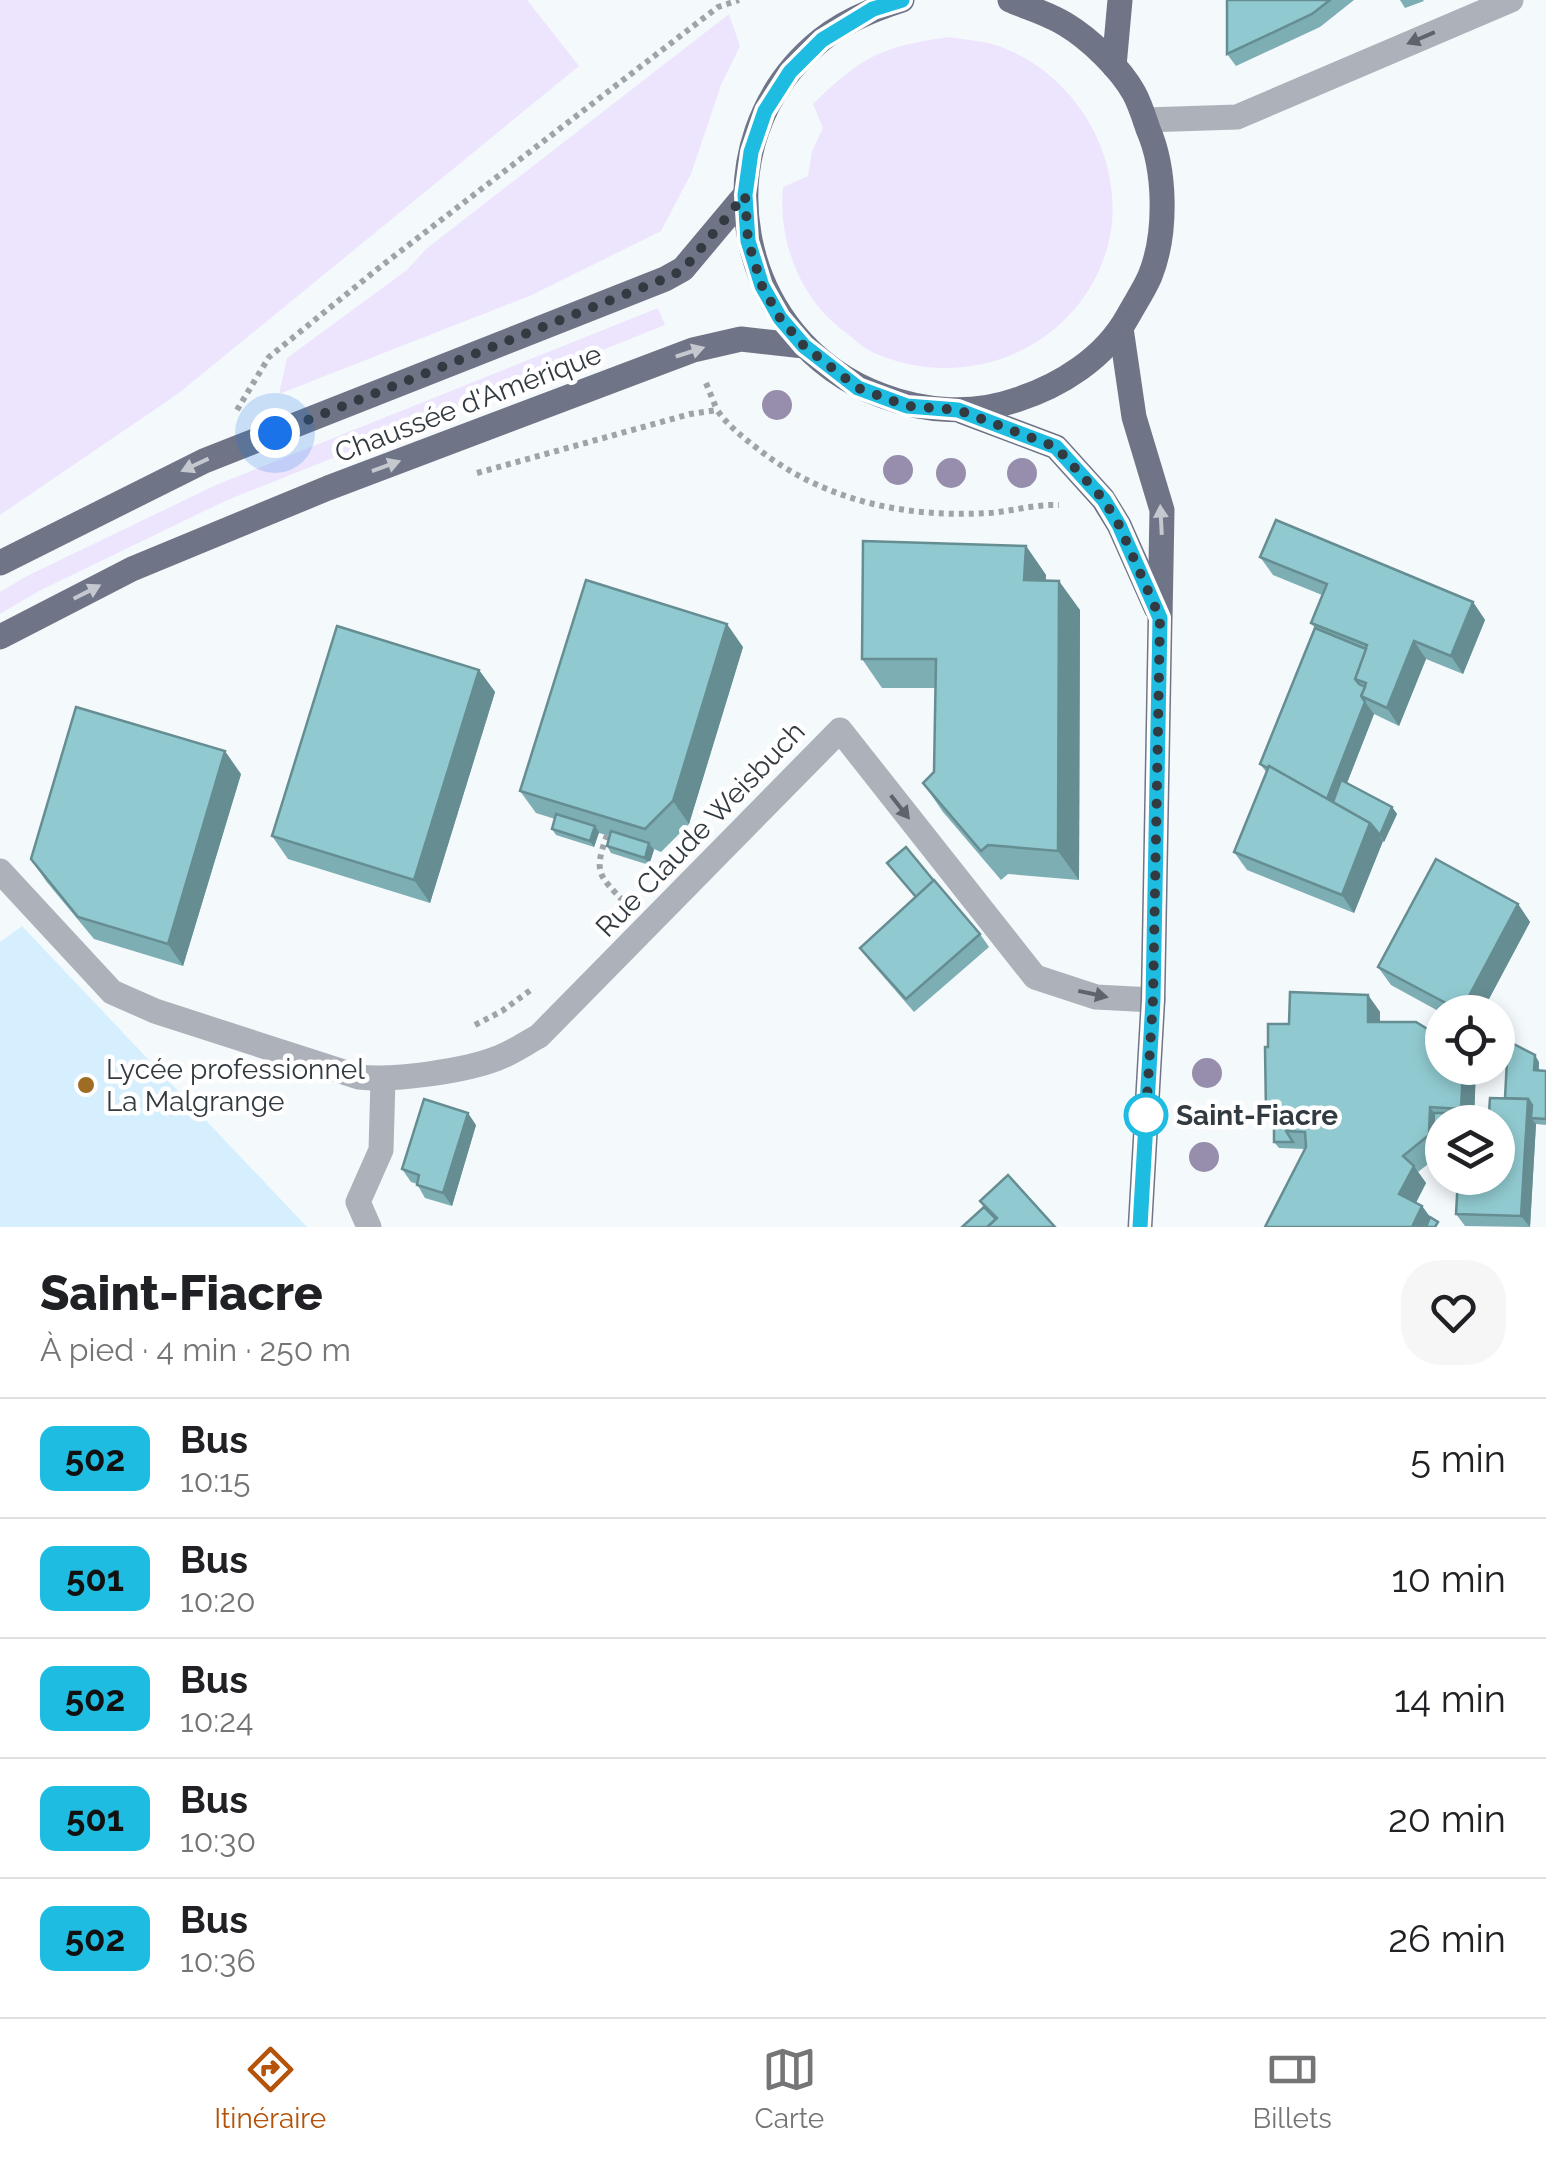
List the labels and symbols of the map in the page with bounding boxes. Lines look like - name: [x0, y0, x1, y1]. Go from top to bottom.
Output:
- one-way arrow: [1406, 30, 1436, 46]
- street label: Chaussée d'Amérique: [330, 337, 606, 470]
- one-way arrow: [676, 344, 706, 359]
- your location: [250, 408, 300, 458]
- one-way arrow: [181, 457, 210, 474]
- one-way arrow: [371, 458, 401, 473]
- one-way arrow: [1153, 504, 1169, 535]
- one-way arrow: [72, 584, 101, 601]
- street label: Rue Claude Weisbuch: [589, 715, 812, 944]
- one-way arrow: [889, 794, 910, 819]
- one-way arrow: [1078, 986, 1109, 1002]
- place label: Lycée professionnel La Malgrange: [106, 1053, 365, 1118]
- marker: Lycée professionnel La Malgrange: [75, 1074, 97, 1096]
- marker: Saint-Fiacre: [1125, 1094, 1167, 1136]
- place label: Saint-Fiacre: [1176, 1099, 1338, 1132]

